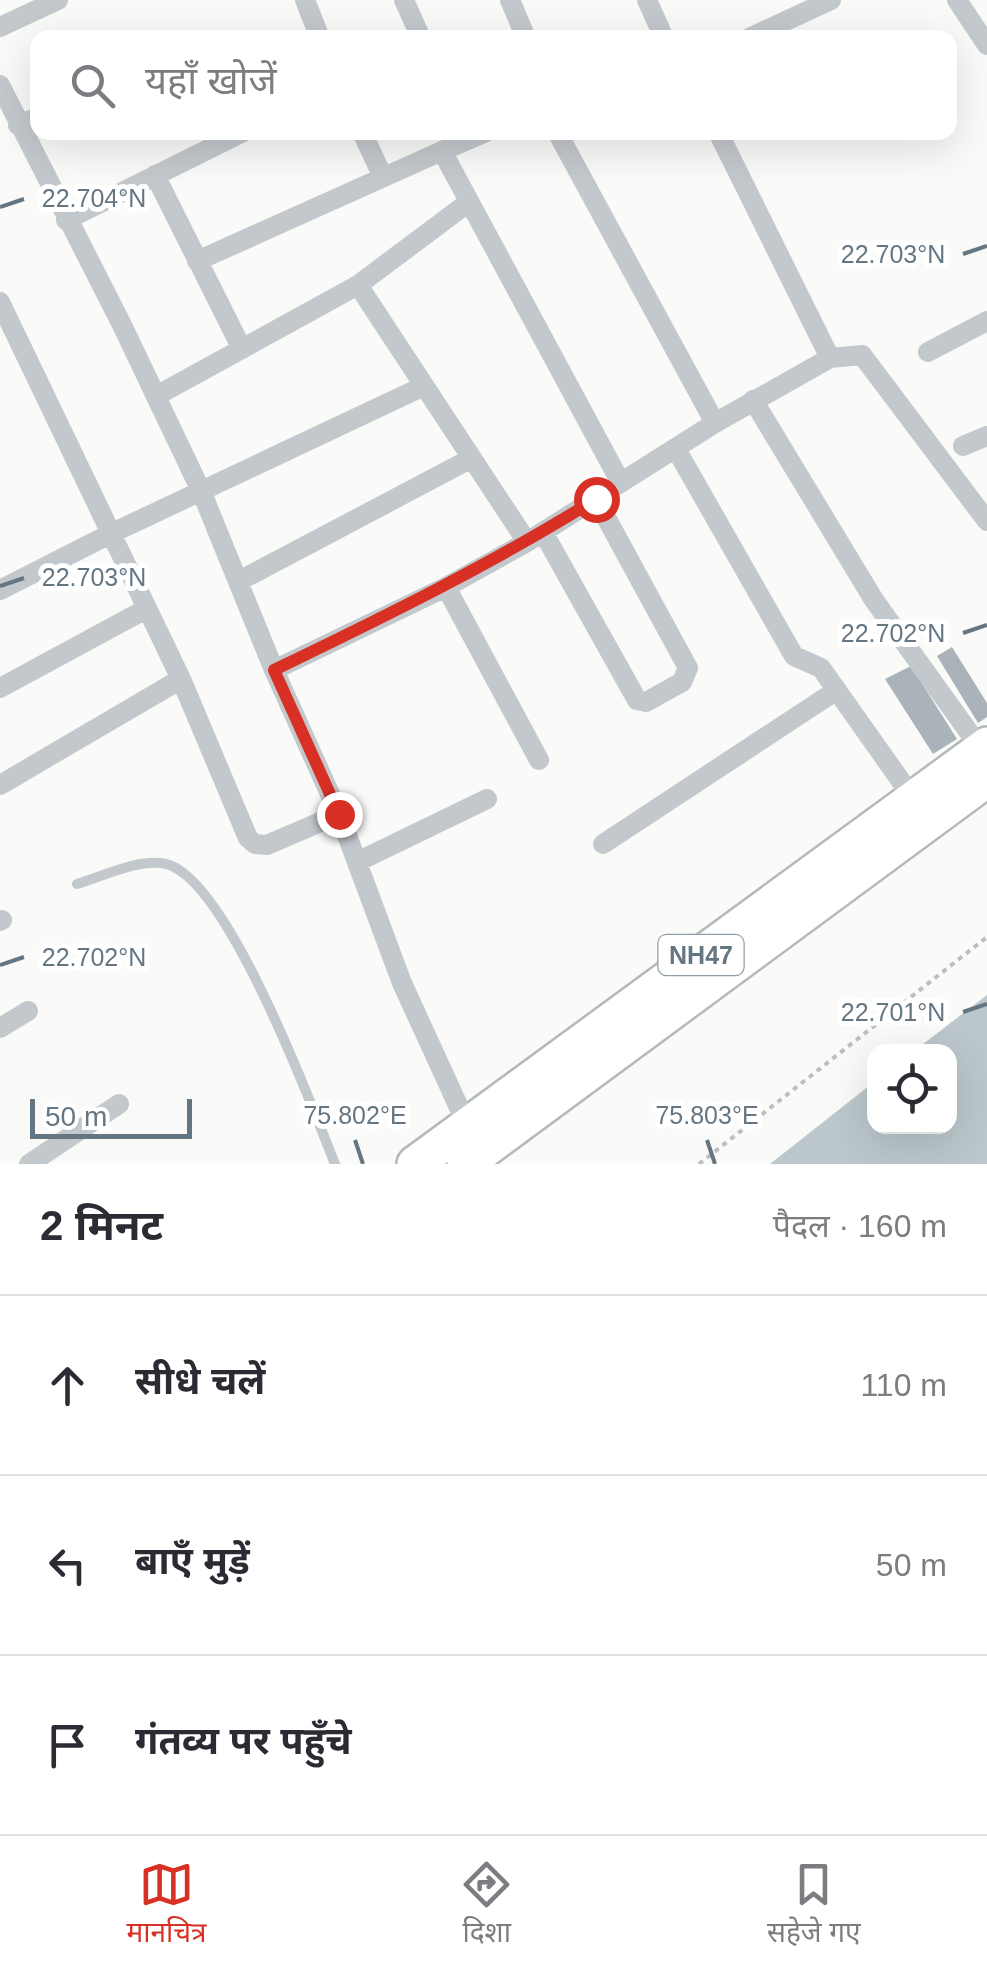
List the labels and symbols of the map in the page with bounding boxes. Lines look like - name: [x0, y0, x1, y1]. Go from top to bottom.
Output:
- text: 22.704°N: [42, 184, 146, 212]
- text: 22.703°N: [841, 240, 945, 268]
- route start: [574, 477, 620, 523]
- text: 22.703°N: [42, 563, 146, 591]
- text: 22.702°N: [841, 619, 945, 647]
- route end: [317, 792, 363, 838]
- road number: NH47: [658, 935, 744, 975]
- text: 22.702°N: [42, 943, 146, 971]
- text: 22.701°N: [841, 998, 945, 1026]
- scale bar: [30, 1094, 192, 1138]
- text: 75.802°E: [303, 1101, 407, 1129]
- text: 75.803°E: [655, 1101, 759, 1129]

